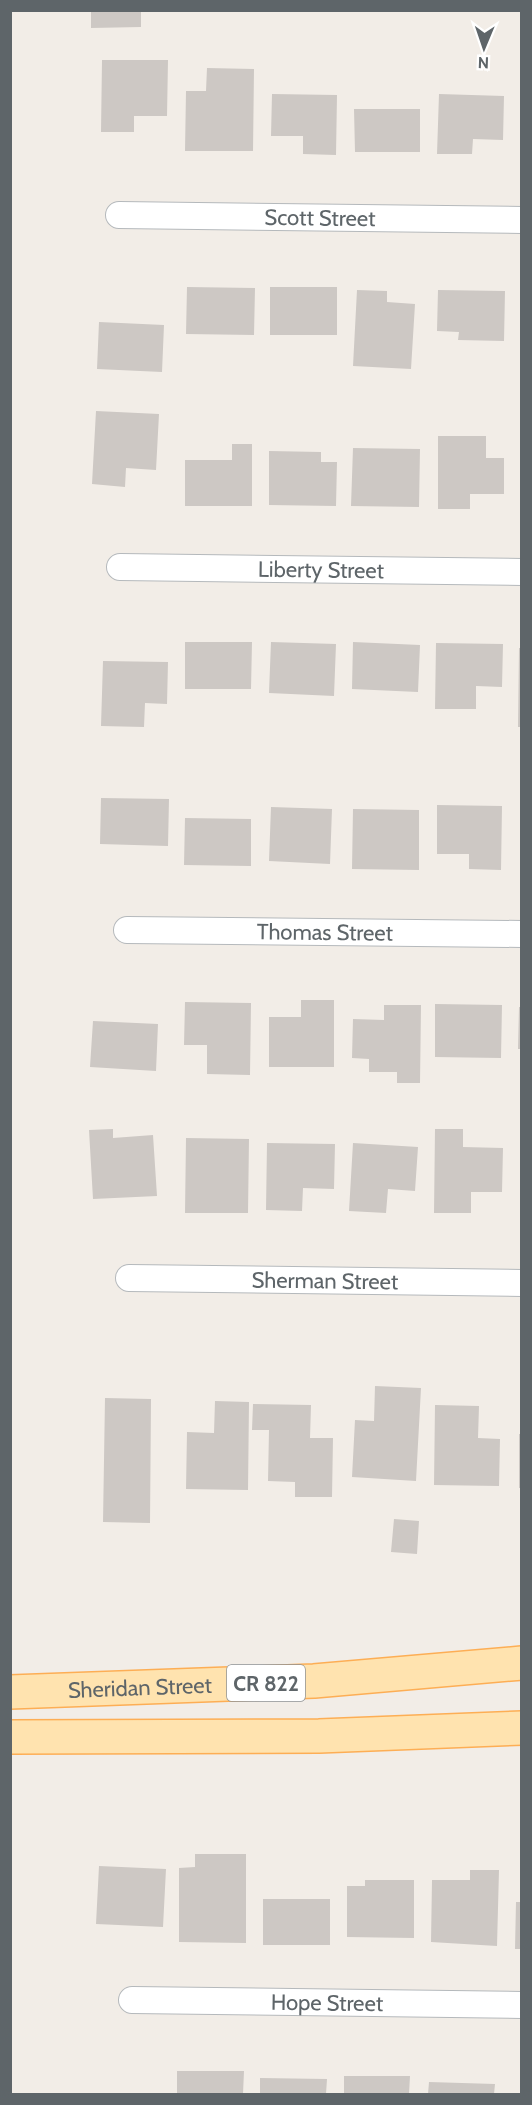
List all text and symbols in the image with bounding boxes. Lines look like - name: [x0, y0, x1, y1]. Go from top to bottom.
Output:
- north arrow: [454, 18, 514, 78]
- text: N: [478, 53, 489, 72]
- street label: Scott Street: [264, 203, 376, 232]
- street label: Liberty Street: [258, 555, 385, 584]
- street label: Thomas Street: [257, 918, 394, 946]
- street label: Sherman Street: [252, 1266, 399, 1295]
- road number: CR 822: [227, 1665, 305, 1701]
- street label: Sheridan Street: [67, 1671, 213, 1703]
- street label: Hope Street: [271, 1988, 384, 2017]

